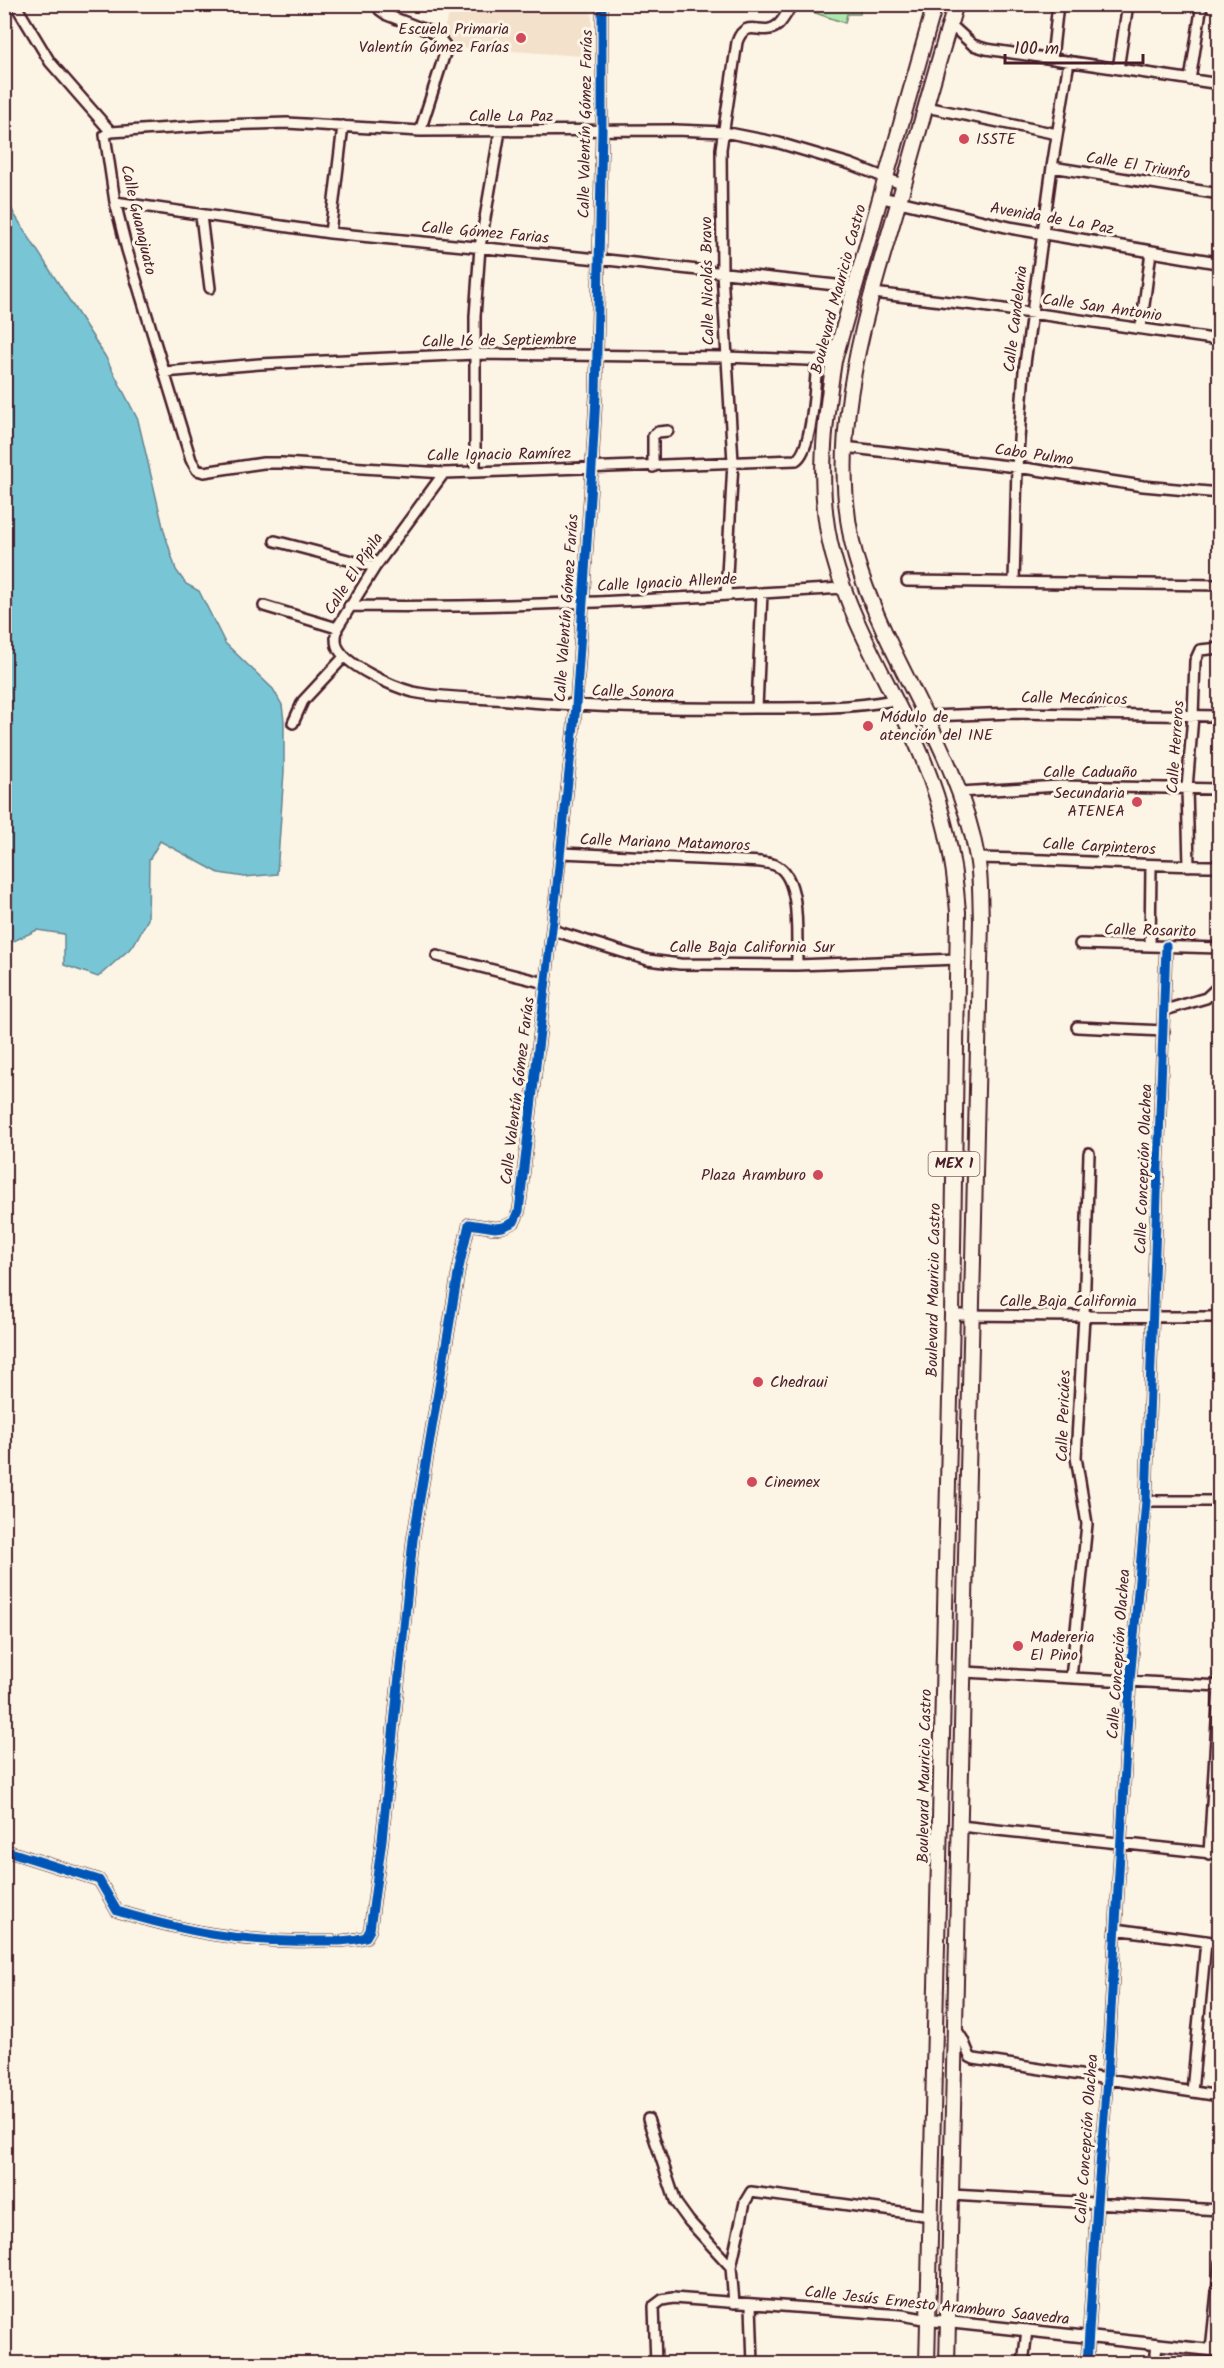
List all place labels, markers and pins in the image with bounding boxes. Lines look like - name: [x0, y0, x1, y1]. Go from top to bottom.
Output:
- place label: Escuela Primaria Valentín Gómez Farías: [359, 17, 509, 60]
- marker: Escuela Primaria Valentín Gómez Farías: [514, 31, 528, 45]
- place label: ISSTE: [976, 127, 1017, 152]
- marker: ISSTE: [957, 132, 971, 146]
- place label: Módulo de atención del INE: [880, 705, 994, 748]
- marker: Módulo de atención del INE: [861, 719, 875, 733]
- place label: Secundaria ATENEA: [1054, 781, 1125, 824]
- marker: Secundaria ATENEA: [1130, 795, 1144, 809]
- place label: Plaza Aramburo: [701, 1163, 806, 1188]
- marker: Plaza Aramburo: [811, 1168, 825, 1182]
- place label: Chedraui: [770, 1370, 829, 1395]
- marker: Chedraui: [751, 1375, 765, 1389]
- place label: Cinemex: [764, 1470, 821, 1495]
- marker: Cinemex: [745, 1475, 759, 1489]
- place label: Madereria El Pino: [1030, 1625, 1094, 1668]
- marker: Madereria El Pino: [1011, 1639, 1025, 1653]

